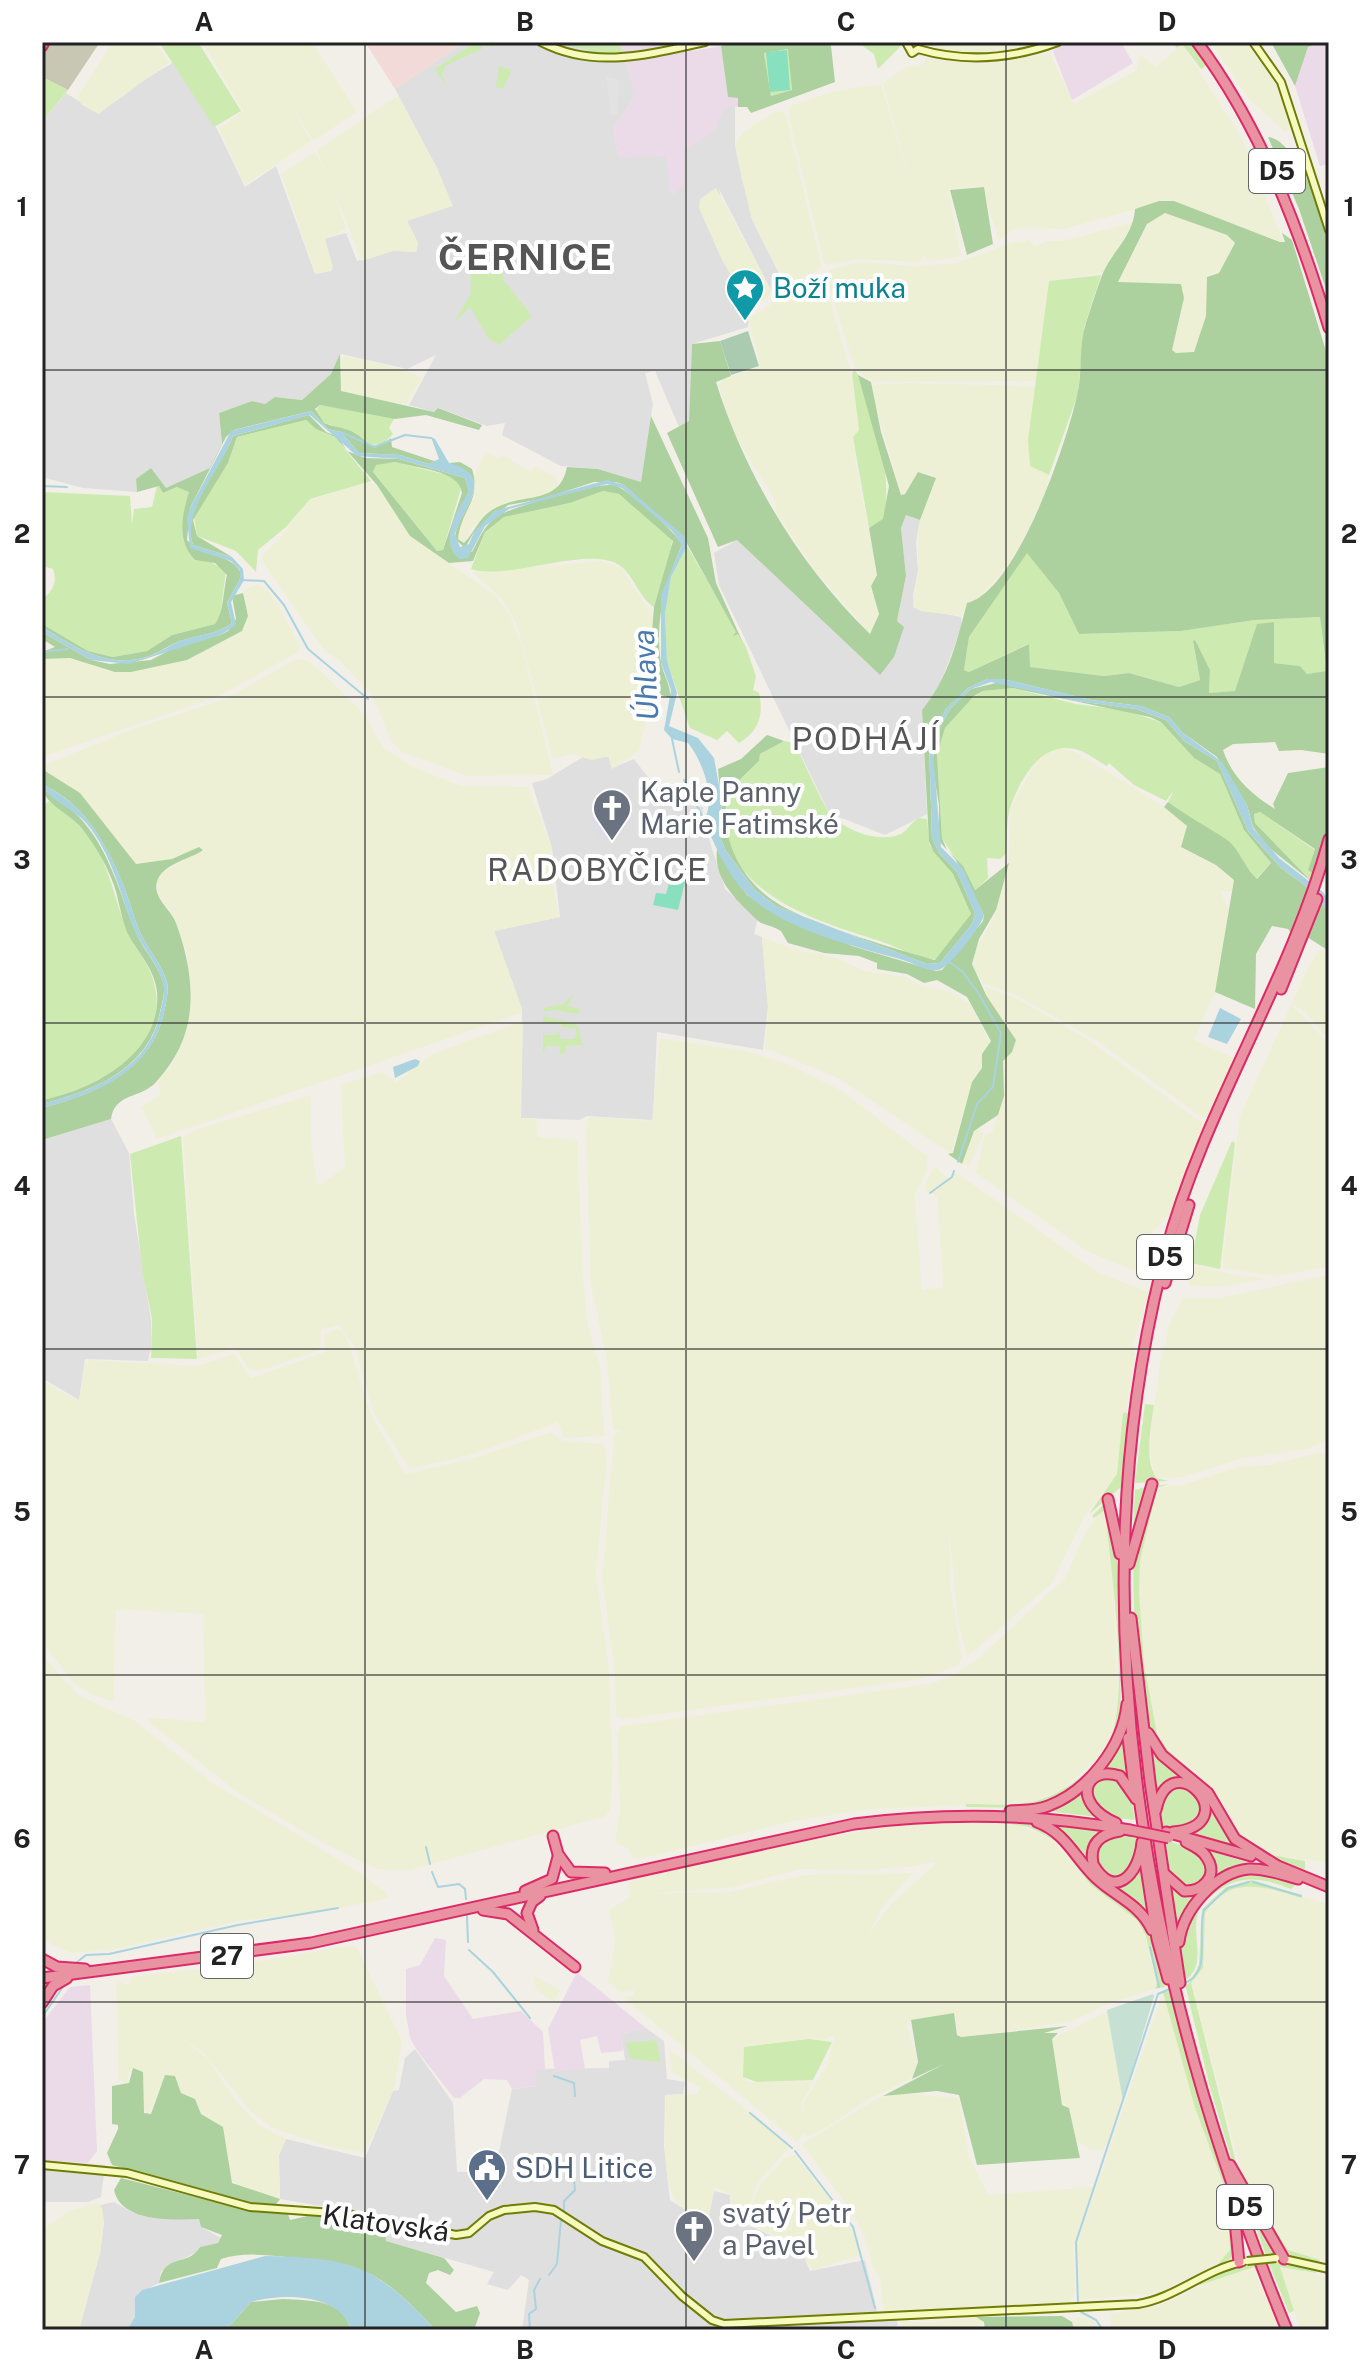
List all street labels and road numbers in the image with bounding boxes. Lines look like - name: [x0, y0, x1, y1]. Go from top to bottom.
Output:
- road number: D5: [1249, 149, 1305, 193]
- road number: D5: [1137, 1235, 1193, 1279]
- road number: 27: [201, 1934, 253, 1978]
- road number: D5: [1217, 2185, 1273, 2229]
- street label: Klatovská: [321, 2197, 451, 2248]

